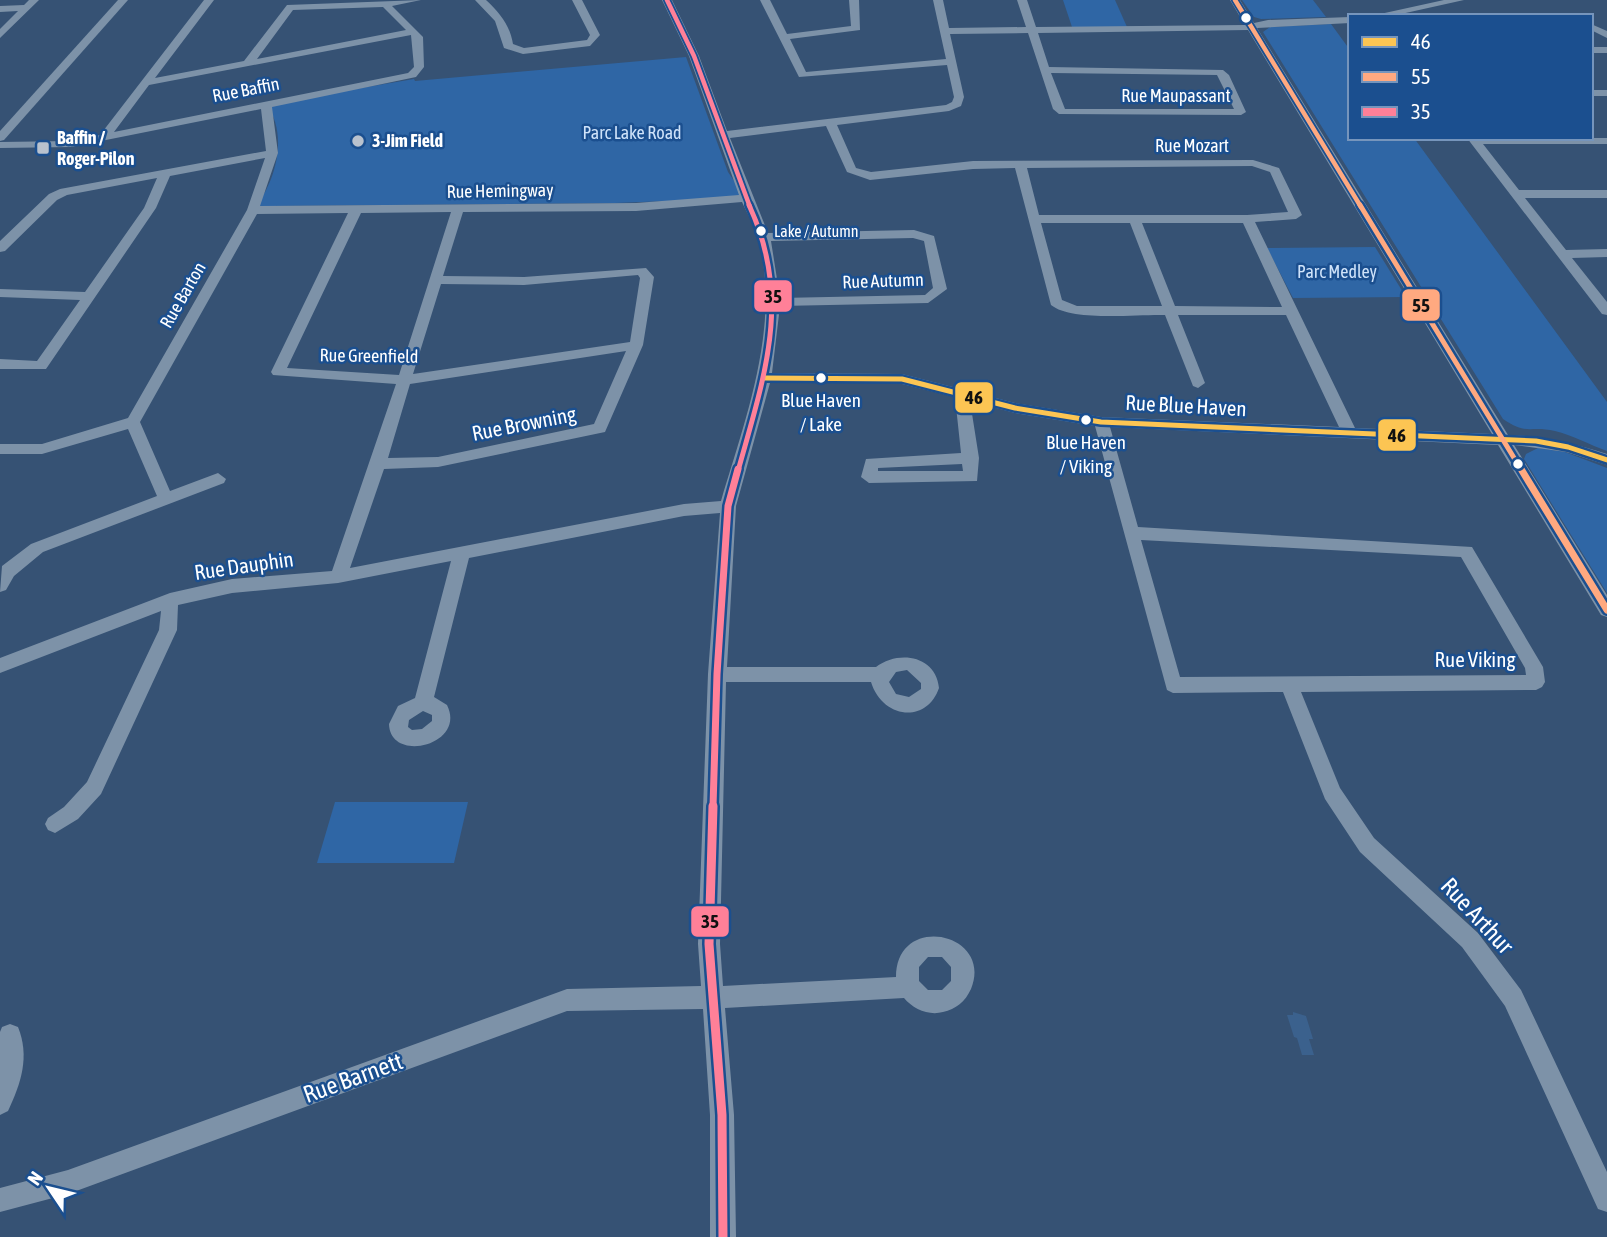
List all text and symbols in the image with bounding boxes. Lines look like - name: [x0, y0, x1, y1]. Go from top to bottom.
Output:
- unlabelled marker: [1239, 11, 1253, 25]
- legend: [1348, 14, 1593, 140]
- text: 46: [1411, 29, 1431, 53]
- text: 55: [1411, 64, 1431, 88]
- street label: Rue Baffin: [211, 73, 281, 106]
- street label: Rue Maupassant: [1121, 85, 1231, 106]
- text: 35: [1411, 99, 1431, 123]
- park label: Parc Lake Road: [582, 122, 682, 143]
- place label: Baffin / Roger-Pilon: [57, 127, 135, 169]
- place label: 3-Jim Field: [372, 130, 443, 151]
- marker: 3-Jim Field: [350, 133, 366, 149]
- street label: Rue Mozart: [1155, 135, 1229, 156]
- marker: Baffin / Roger-Pilon: [35, 140, 51, 156]
- street label: Rue Hemingway: [446, 179, 554, 202]
- place label: Lake / Autumn: [774, 222, 859, 240]
- marker: Lake / Autumn: [754, 224, 768, 238]
- street label: Rue Barton: [155, 258, 210, 331]
- park label: Parc Medley: [1297, 261, 1377, 282]
- street label: Rue Autumn: [842, 269, 924, 292]
- line badge: 35: [753, 279, 793, 313]
- text: 35: [764, 285, 782, 307]
- line badge: 55: [1401, 288, 1441, 322]
- text: 55: [1412, 294, 1430, 316]
- street label: Rue Greenfield: [320, 344, 418, 367]
- marker: Blue Haven / Lake: [814, 371, 828, 385]
- line badge: 46: [954, 381, 994, 414]
- text: 46: [964, 386, 983, 408]
- place label: Blue Haven / Lake: [781, 389, 861, 435]
- street label: Rue Blue Haven: [1125, 390, 1247, 420]
- street label: Rue Browning: [470, 401, 578, 445]
- marker: Blue Haven / Viking: [1079, 413, 1093, 427]
- line badge: 46: [1377, 418, 1417, 452]
- text: 46: [1387, 424, 1406, 446]
- place label: Blue Haven / Viking: [1046, 431, 1126, 477]
- unlabelled marker: [1511, 457, 1525, 471]
- street label: Rue Dauphin: [193, 546, 295, 584]
- street label: Rue Viking: [1435, 647, 1515, 671]
- street label: Rue Arthur: [1436, 872, 1520, 960]
- line badge: 35: [690, 905, 730, 938]
- text: 35: [701, 910, 719, 932]
- street label: Rue Barnett: [299, 1047, 406, 1108]
- north arrow: [14, 1153, 84, 1223]
- text: N: [23, 1167, 47, 1189]

